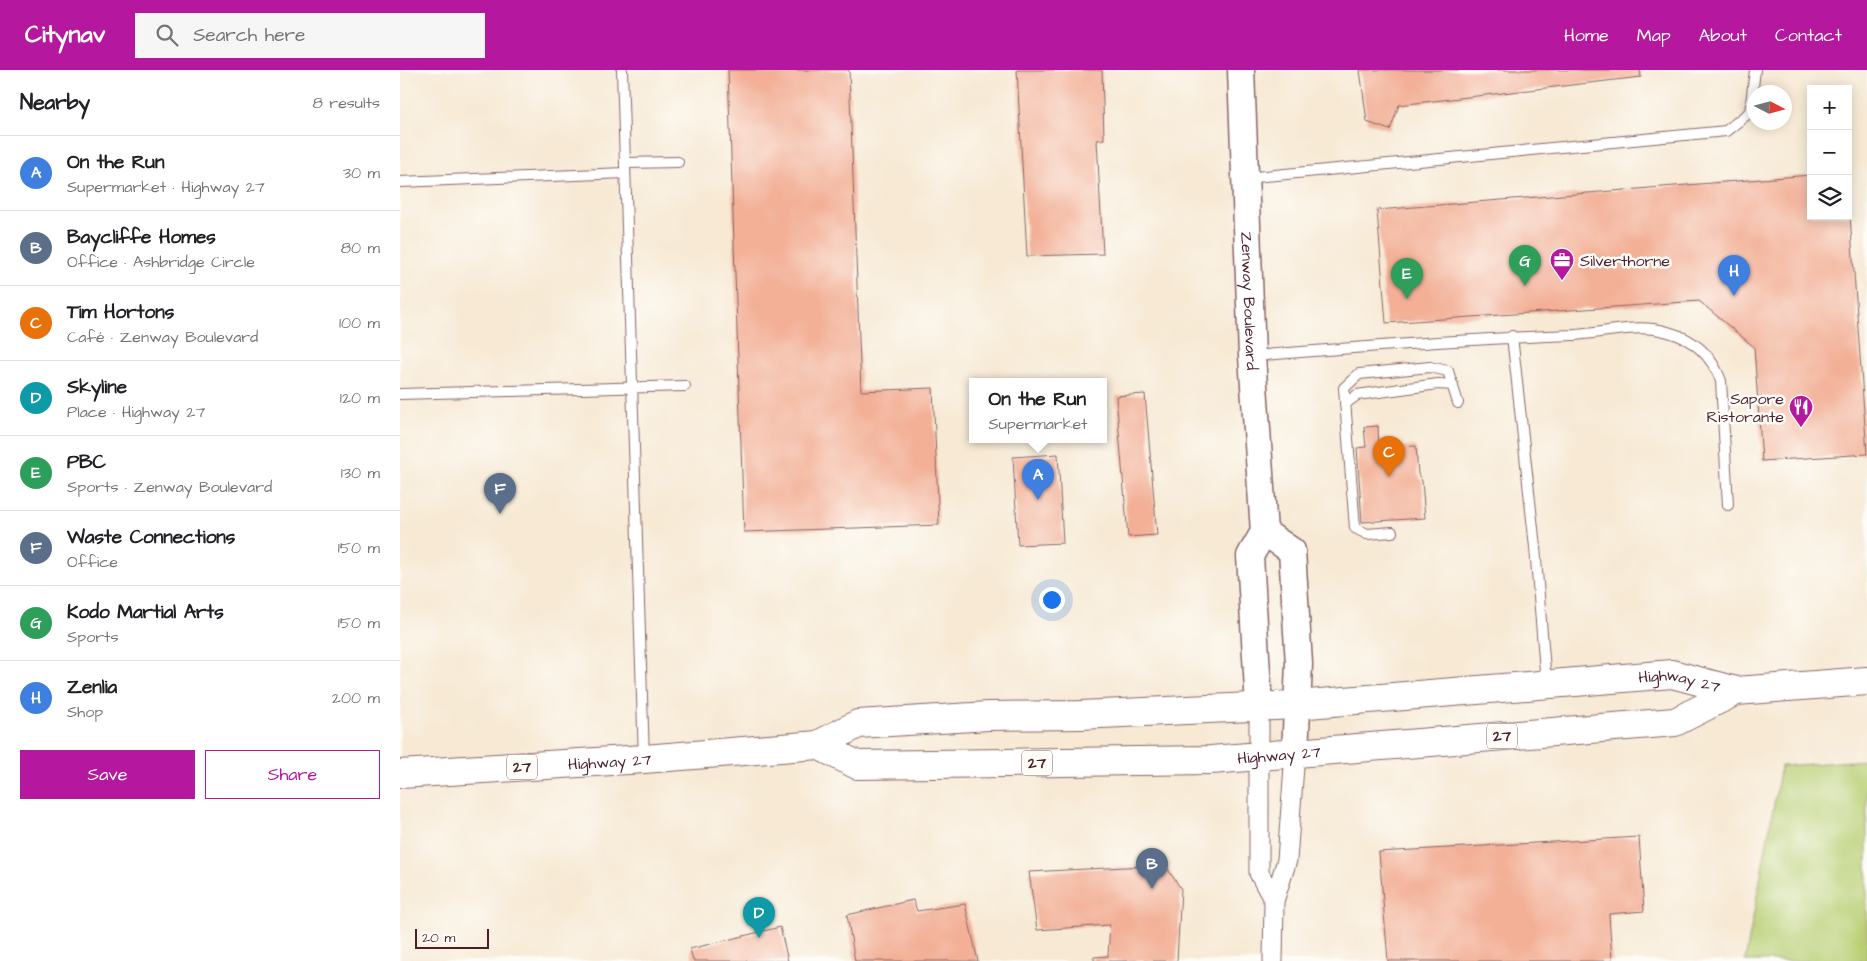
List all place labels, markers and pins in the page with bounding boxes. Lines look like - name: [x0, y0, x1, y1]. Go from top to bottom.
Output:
- pin: G: [1509, 245, 1541, 286]
- office icon: Silverthorne: [1549, 247, 1575, 281]
- place label: Silverthorne: [1580, 250, 1670, 272]
- pin: H: [1718, 255, 1750, 296]
- pin: E: [1391, 258, 1423, 299]
- place label: Sapore Ristorante: [1707, 388, 1784, 428]
- restaurant icon: Sapore Ristorante: [1788, 394, 1814, 428]
- pin: C: [1373, 436, 1405, 477]
- pin: A: [1022, 459, 1054, 500]
- pin: F: [484, 473, 516, 514]
- pin: B: [1136, 848, 1168, 889]
- pin: D: [743, 897, 775, 938]

